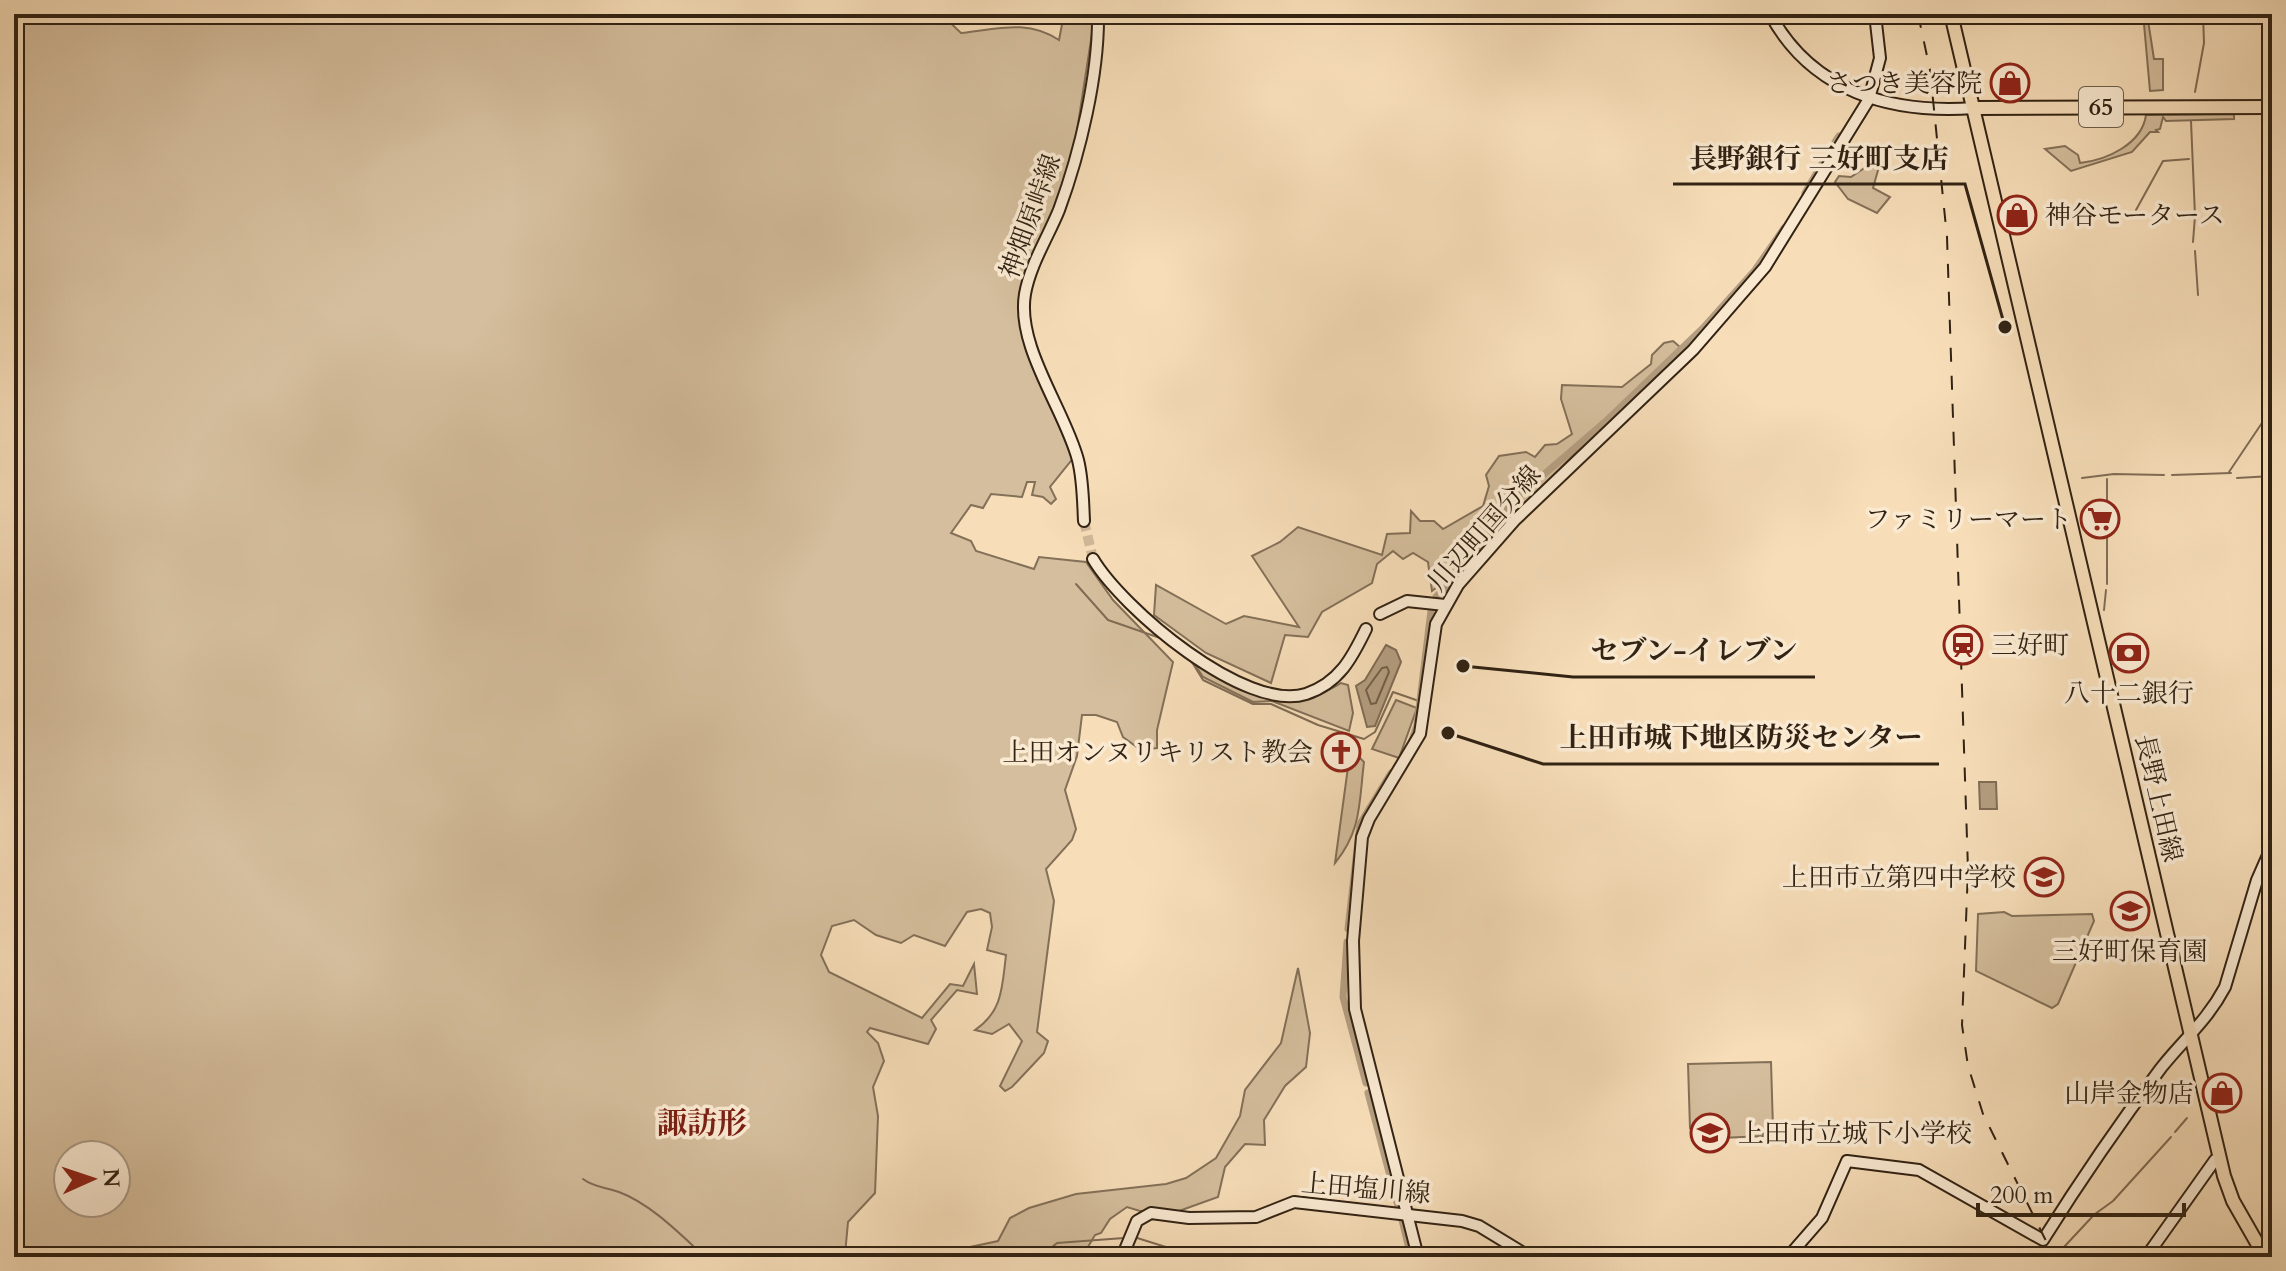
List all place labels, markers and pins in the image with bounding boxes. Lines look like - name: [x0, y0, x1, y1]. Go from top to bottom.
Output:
- shop icon: さつき美容院: [1989, 62, 2031, 104]
- place label: さつき美容院: [1826, 66, 1982, 101]
- callout: 長野銀行 三好町支店: [1673, 132, 1965, 184]
- shop icon: 神谷モータース: [1996, 194, 2038, 236]
- place label: 神谷モータース: [2045, 198, 2225, 233]
- supermarket icon: ファミリーマート: [2079, 498, 2121, 540]
- place label: ファミリーマート: [1865, 502, 2072, 537]
- station icon: 三好町: [1942, 624, 1984, 666]
- callout: セブン-イレブン: [1573, 625, 1815, 677]
- place label: 三好町: [1991, 628, 2069, 663]
- bank icon: 八十二銀行: [2108, 632, 2150, 674]
- place label: 八十二銀行: [2064, 676, 2194, 711]
- callout: 上田市城下地区防災センター: [1543, 712, 1939, 764]
- church icon: 上田オンヌリキリスト教会: [1320, 731, 1362, 773]
- place label: 上田オンヌリキリスト教会: [1003, 735, 1313, 770]
- school or university icon: 上田市立第四中学校: [2023, 856, 2065, 898]
- place label: 上田市立第四中学校: [1782, 860, 2016, 895]
- school or university icon: 三好町保育園: [2109, 890, 2151, 932]
- place label: 三好町保育園: [2052, 934, 2208, 969]
- shop icon: 山岸金物店: [2201, 1072, 2243, 1114]
- place label: 山岸金物店: [2064, 1076, 2194, 1111]
- school or university icon: 上田市立城下小学校: [1689, 1112, 1731, 1154]
- place label: 上田市立城下小学校: [1738, 1116, 1972, 1151]

